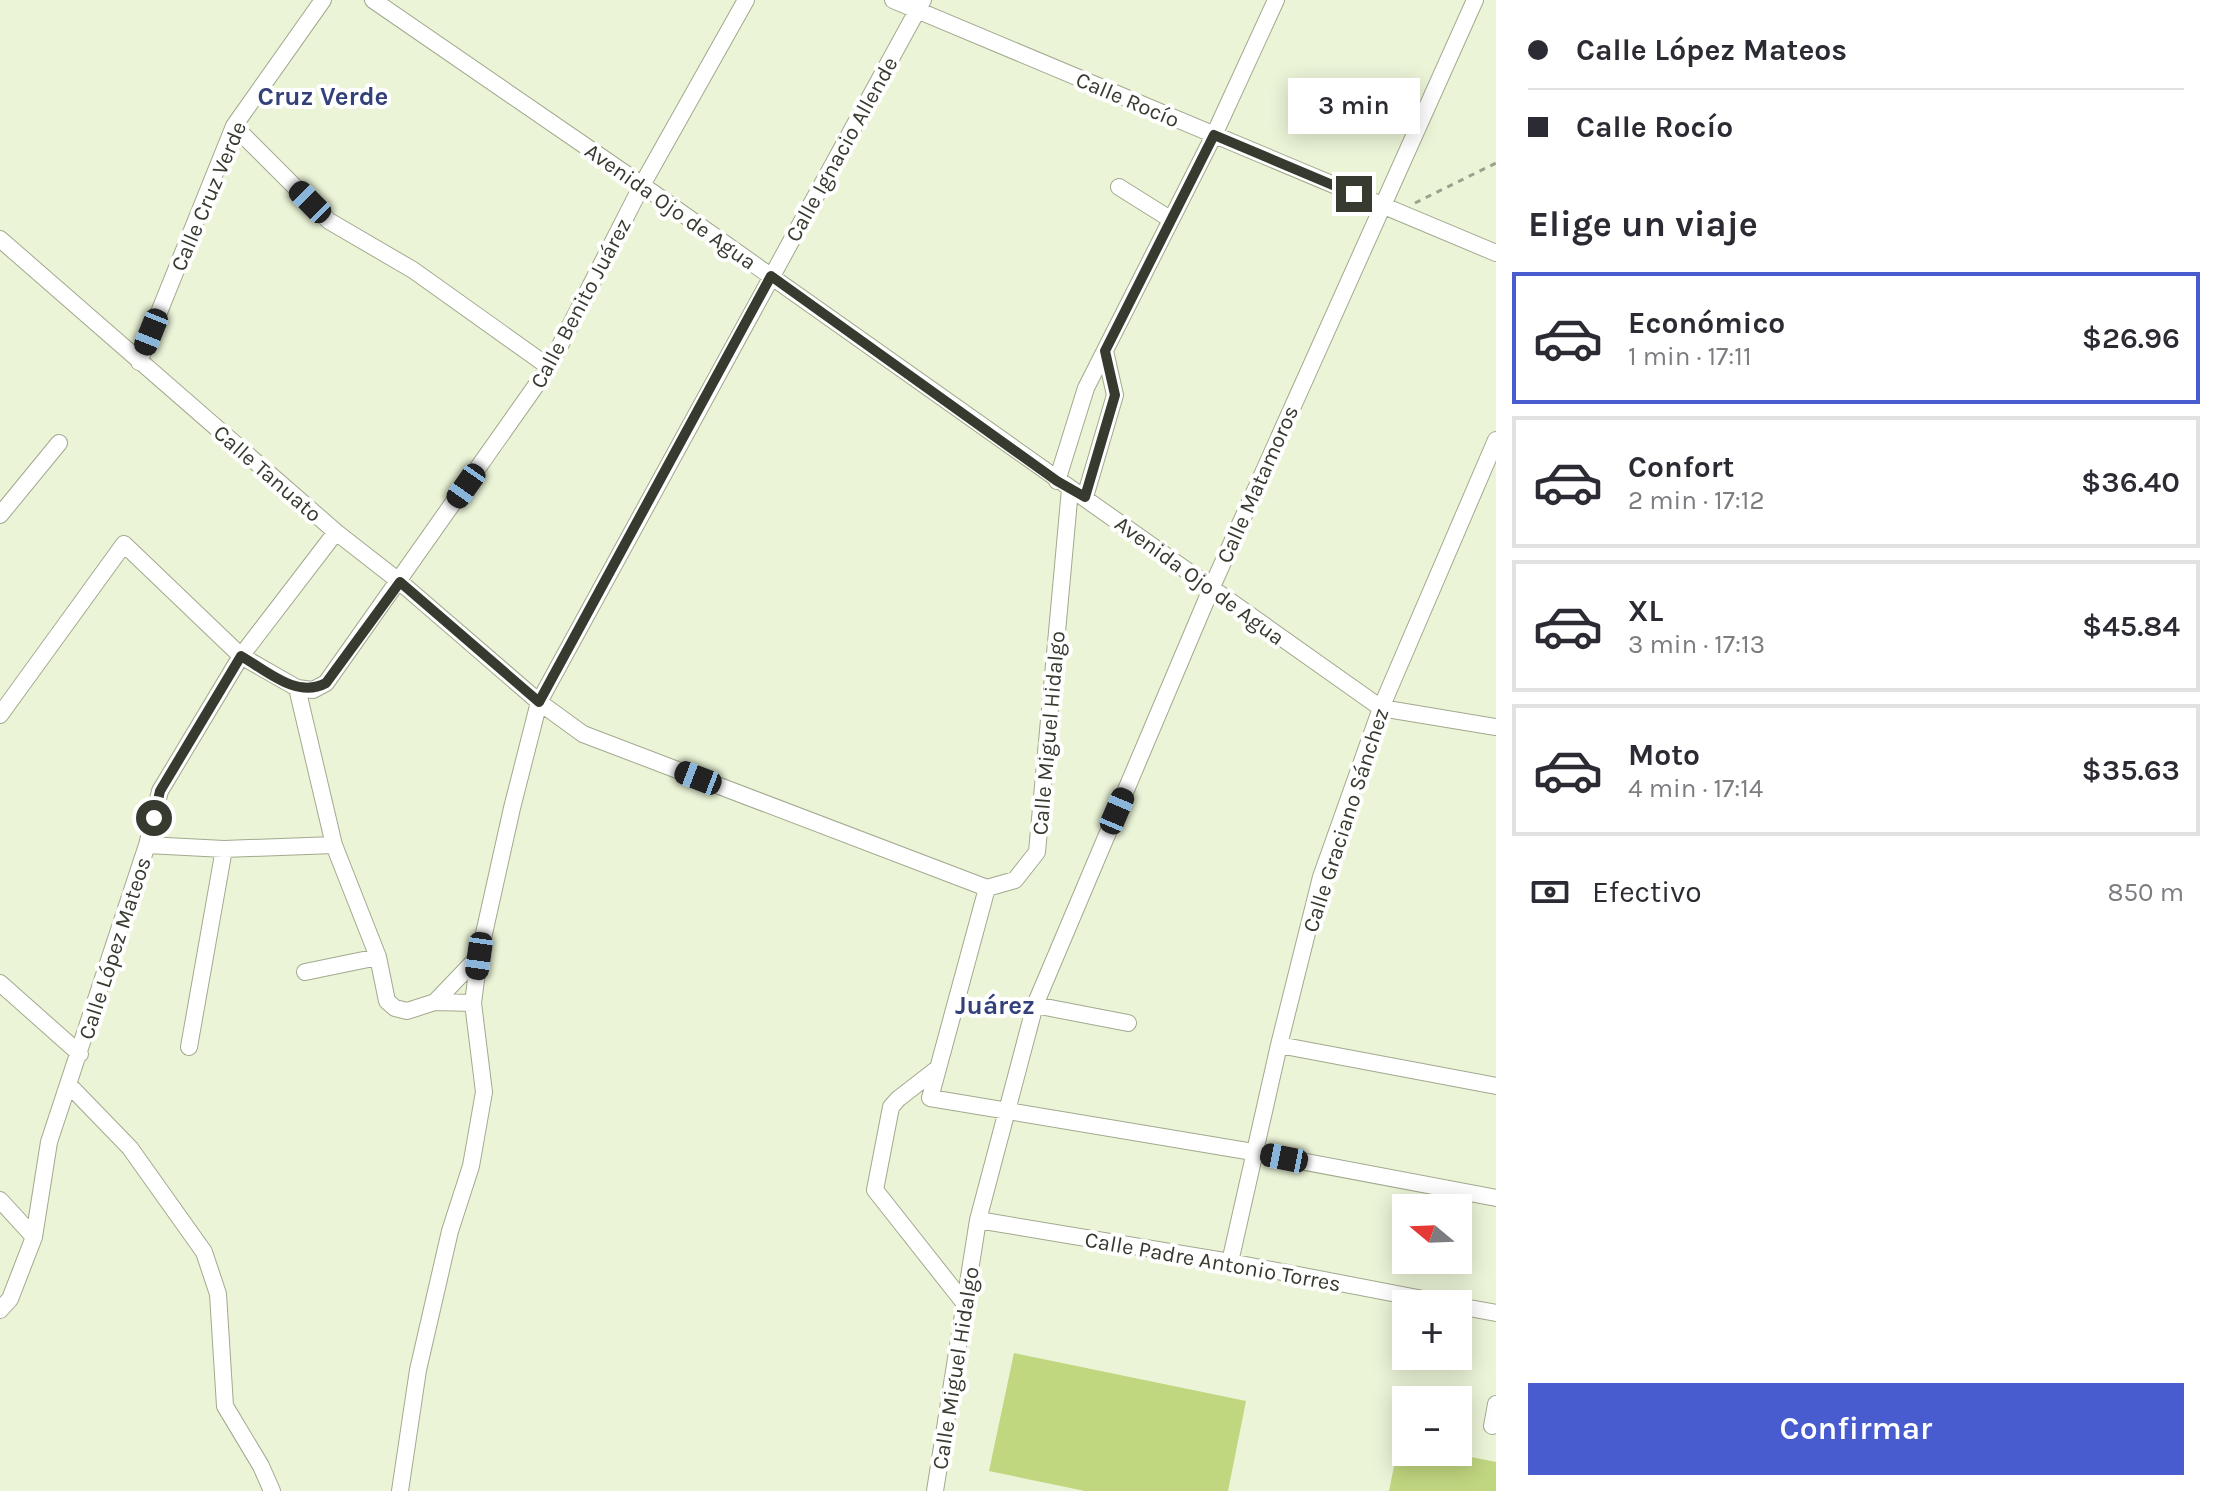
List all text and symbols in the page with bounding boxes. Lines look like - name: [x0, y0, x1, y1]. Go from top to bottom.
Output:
- text: Calle López Mateos: [1576, 32, 1847, 68]
- street label: Calle Ignacio Allende: [780, 52, 904, 247]
- street label: Calle Rocío: [1072, 66, 1183, 133]
- callout: 3 min: [1288, 78, 1420, 134]
- district label: Cruz Verde: [258, 81, 388, 112]
- text: 3 min: [1318, 90, 1390, 121]
- text: Calle Rocío: [1576, 109, 1733, 145]
- street label: Calle Cruz Verde: [166, 118, 252, 275]
- street label: Avenida Ojo de Agua: [580, 138, 761, 276]
- route end: [1336, 176, 1372, 212]
- car: [285, 177, 335, 227]
- text: Elige un viaje: [1528, 203, 1758, 245]
- street label: Calle Benito Juárez: [525, 214, 637, 393]
- icon: car: [1532, 302, 1604, 374]
- car: [131, 305, 171, 359]
- text: Económico: [1628, 305, 1785, 341]
- text: $26.96: [2082, 320, 2180, 356]
- text: 1 min · 17:11: [1628, 341, 1752, 372]
- street label: Calle Matamoros: [1212, 402, 1304, 567]
- street label: Calle Tanuato: [208, 420, 327, 528]
- icon: car: [1532, 446, 1604, 518]
- text: Confort: [1628, 449, 1734, 485]
- car: [442, 459, 490, 513]
- text: $36.40: [2081, 464, 2180, 500]
- text: 2 min · 17:12: [1628, 485, 1764, 516]
- street label: Avenida Ojo de Agua: [1110, 511, 1289, 651]
- icon: car: [1532, 590, 1604, 662]
- text: XL: [1628, 593, 1663, 629]
- text: $45.84: [2082, 608, 2180, 644]
- text: 3 min · 17:13: [1628, 629, 1765, 660]
- street label: Calle Miguel Hidalgo: [1027, 630, 1071, 836]
- street label: Calle Graciano Sánchez: [1297, 705, 1395, 936]
- icon: car: [1532, 734, 1604, 806]
- text: Moto: [1628, 737, 1700, 773]
- text: $35.63: [2082, 752, 2180, 788]
- car: [671, 758, 725, 798]
- text: 4 min · 17:14: [1628, 773, 1763, 804]
- car: [1097, 784, 1137, 838]
- route start: [136, 800, 172, 836]
- street label: Calle López Mateos: [73, 854, 157, 1043]
- icon: cash: [1528, 870, 1572, 914]
- text: Efectivo: [1592, 874, 1702, 910]
- text: 850 m: [2107, 877, 2184, 908]
- car: [464, 931, 494, 981]
- district label: Juárez: [955, 990, 1035, 1021]
- car: [1258, 1142, 1310, 1174]
- north arrow: [1392, 1194, 1472, 1274]
- map controls: [1392, 1194, 1472, 1466]
- street label: Calle Padre Antonio Torres: [1083, 1227, 1343, 1297]
- street label: Calle Miguel Hidalgo: [927, 1265, 985, 1471]
- button: +: [1392, 1290, 1472, 1370]
- button: Confirmar: [1528, 1383, 2184, 1475]
- button: −: [1392, 1386, 1472, 1466]

